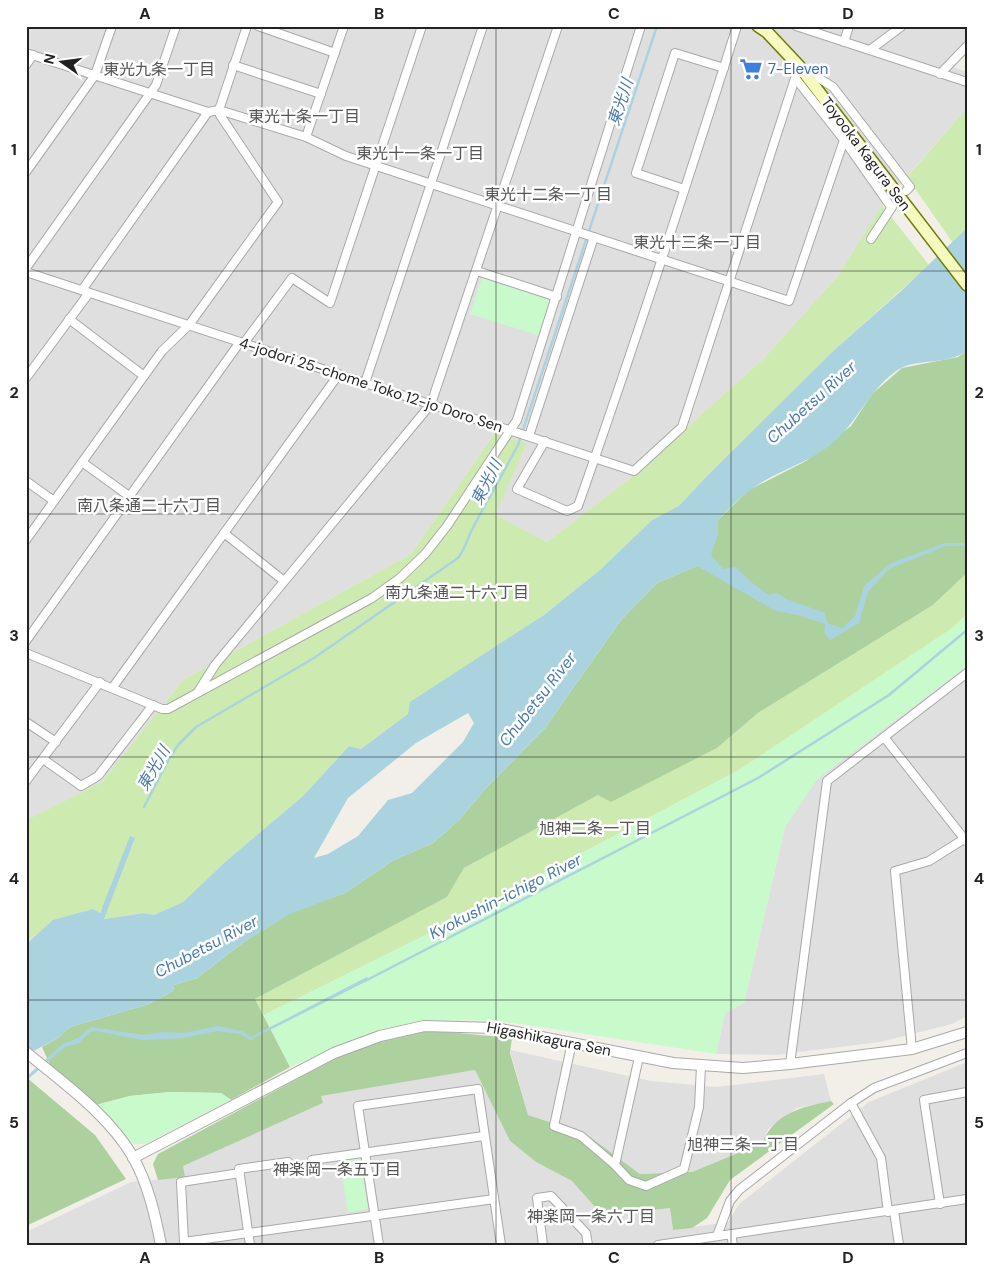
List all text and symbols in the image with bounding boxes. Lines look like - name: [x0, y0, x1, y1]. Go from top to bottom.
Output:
- text: A: [139, 3, 151, 24]
- text: B: [374, 3, 384, 24]
- text: C: [608, 3, 620, 24]
- text: D: [842, 3, 854, 24]
- north arrow: [38, 38, 88, 88]
- text: N: [39, 52, 59, 66]
- supermarket icon: 7-Eleven: [738, 56, 764, 82]
- district label: 東光九条一丁目: [103, 59, 215, 80]
- place label: 7-Eleven: [768, 59, 828, 79]
- water label: 東光川: [603, 74, 638, 128]
- street label: Toyooka Kagura Sen: [817, 93, 915, 215]
- district label: 東光十条一丁目: [248, 106, 360, 127]
- text: 1: [11, 139, 17, 160]
- text: 1: [976, 139, 982, 160]
- district label: 東光十一条一丁目: [356, 143, 484, 164]
- district label: 東光十二条一丁目: [484, 184, 612, 205]
- district label: 東光十三条一丁目: [633, 232, 761, 253]
- street label: 4-jodori 25-chome Toko 12-jo Doro Sen: [237, 333, 505, 437]
- water label: Chubetsu River: [762, 356, 861, 448]
- text: 2: [9, 382, 19, 403]
- text: 2: [974, 382, 984, 403]
- water label: 東光川: [466, 454, 508, 508]
- district label: 南八条通二十六丁目: [77, 495, 221, 516]
- district label: 南九条通二十六丁目: [385, 582, 529, 603]
- text: 3: [9, 625, 19, 646]
- text: 3: [974, 625, 984, 646]
- water label: Chubetsu River: [494, 647, 581, 751]
- water label: 東光川: [132, 740, 176, 794]
- district label: 旭神二条一丁目: [539, 818, 651, 839]
- water label: Kyokushin-ichigo River: [425, 848, 586, 944]
- text: 4: [9, 868, 19, 889]
- text: 4: [974, 868, 984, 889]
- water label: Chubetsu River: [151, 910, 262, 982]
- street label: Higashikagura Sen: [485, 1017, 613, 1061]
- text: 5: [9, 1112, 19, 1133]
- text: 5: [974, 1112, 984, 1133]
- district label: 旭神三条一丁目: [687, 1134, 799, 1155]
- district label: 神楽岡一条五丁目: [273, 1159, 401, 1180]
- district label: 神楽岡一条六丁目: [527, 1206, 655, 1227]
- text: A: [139, 1247, 151, 1268]
- text: B: [374, 1247, 384, 1268]
- text: C: [608, 1247, 620, 1268]
- text: D: [842, 1247, 854, 1268]

